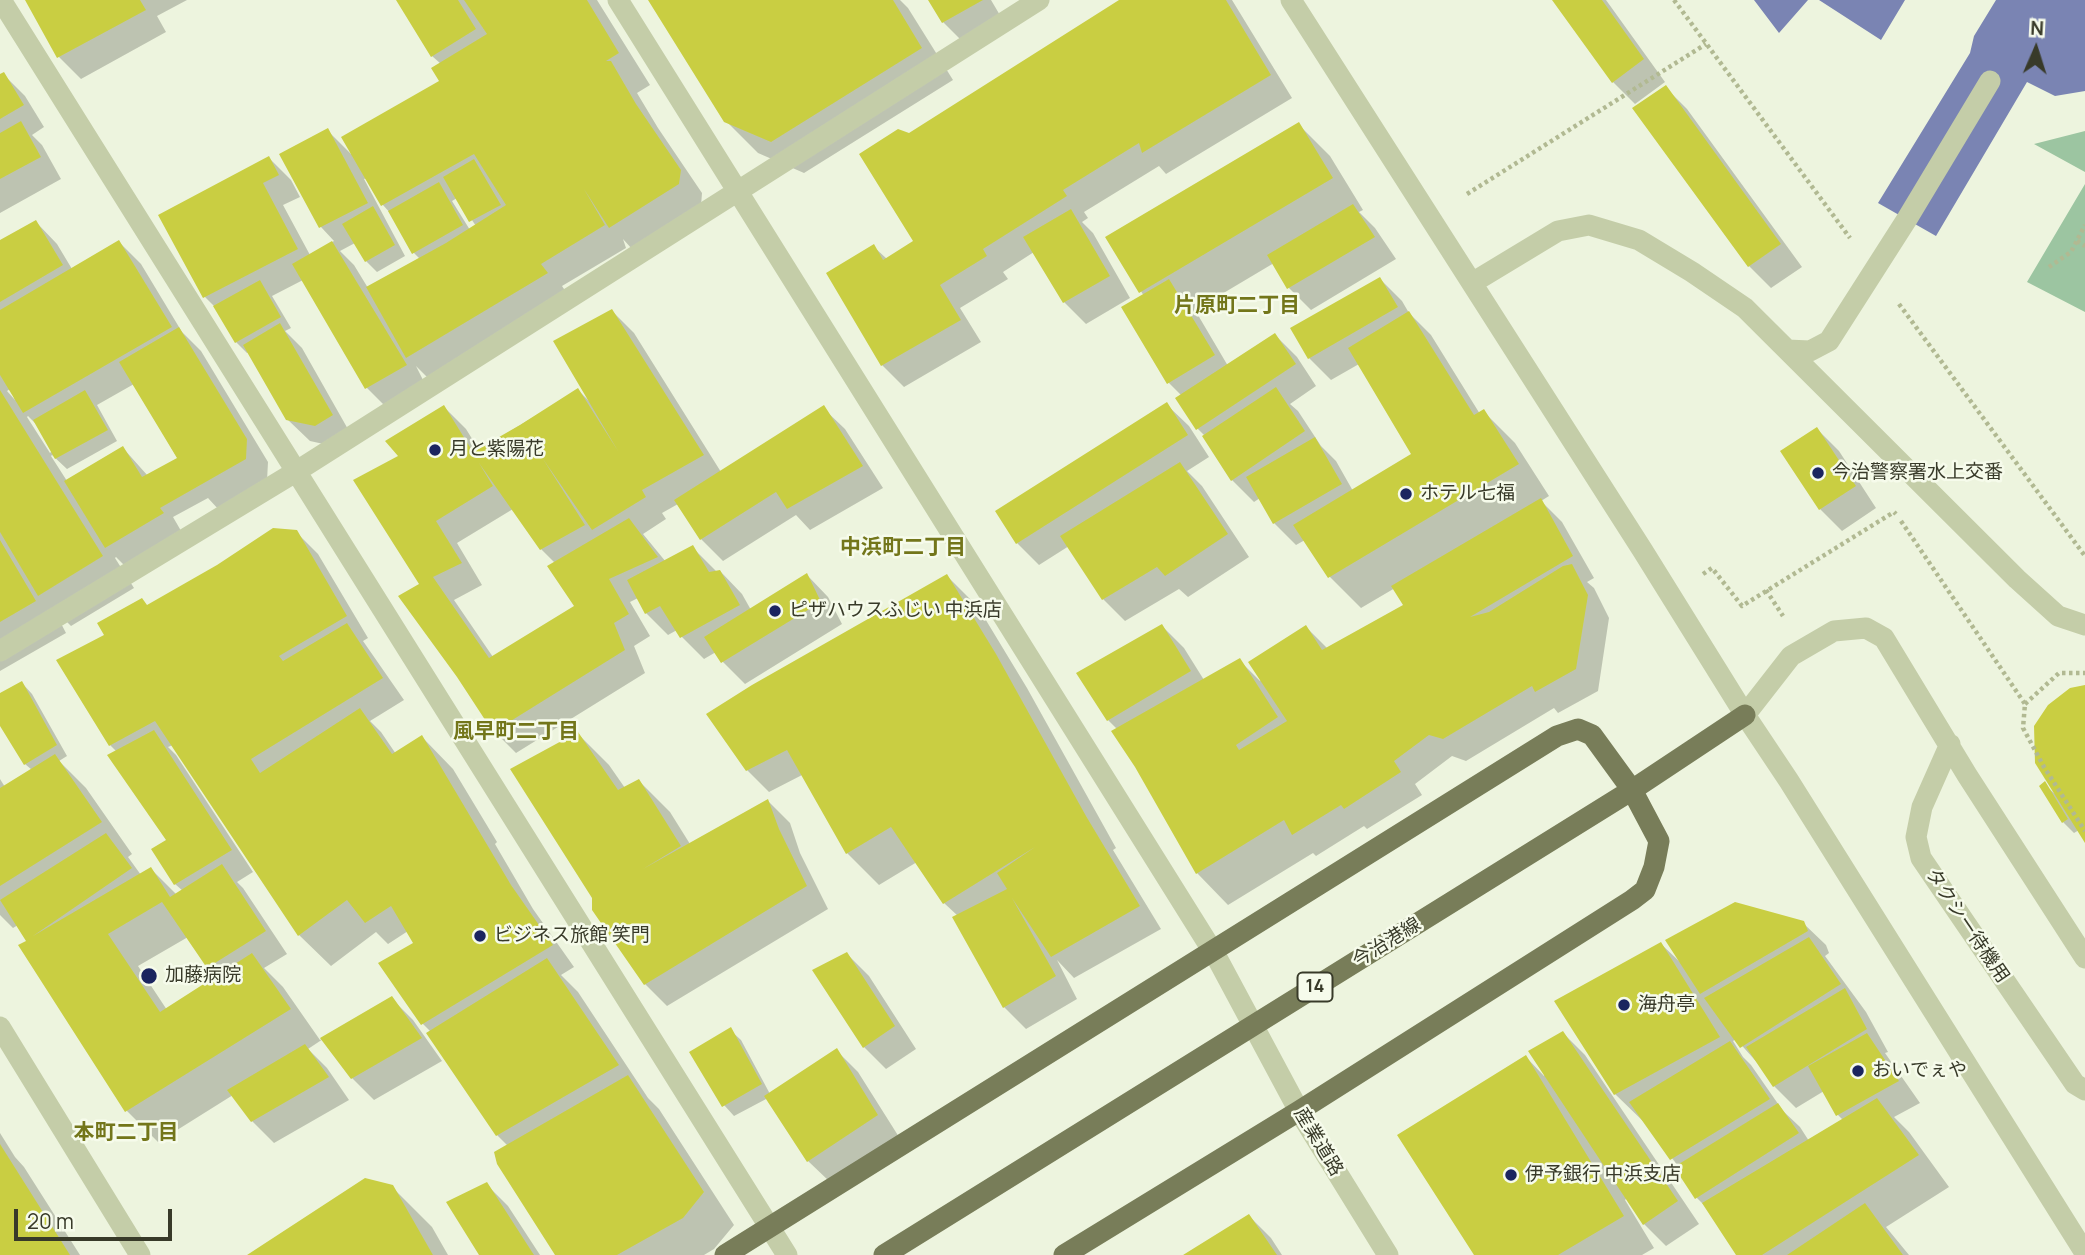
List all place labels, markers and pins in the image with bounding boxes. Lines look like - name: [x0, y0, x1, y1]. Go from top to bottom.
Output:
- place label: 月と紫陽花: [449, 439, 544, 461]
- marker: 月と紫陽花: [427, 442, 443, 458]
- place label: 今治警察署水上交番: [1832, 462, 2003, 484]
- marker: 今治警察署水上交番: [1810, 465, 1826, 481]
- place label: ホテル七福: [1420, 483, 1515, 505]
- marker: ホテル七福: [1398, 486, 1414, 502]
- place label: ピザハウスふじい 中浜店: [789, 600, 1002, 622]
- marker: ピザハウスふじい 中浜店: [767, 603, 783, 619]
- place label: ビジネス旅館 笑門: [494, 925, 650, 947]
- marker: ビジネス旅館 笑門: [472, 928, 488, 944]
- place label: 加藤病院: [165, 965, 241, 987]
- marker: 加藤病院: [139, 966, 159, 986]
- place label: 海舟亭: [1638, 994, 1695, 1016]
- marker: 海舟亭: [1616, 997, 1632, 1013]
- place label: おいでぇや: [1872, 1060, 1967, 1082]
- marker: おいでぇや: [1850, 1063, 1866, 1079]
- place label: 伊予銀行 中浜支店: [1525, 1164, 1681, 1186]
- marker: 伊予銀行 中浜支店: [1503, 1167, 1519, 1183]

